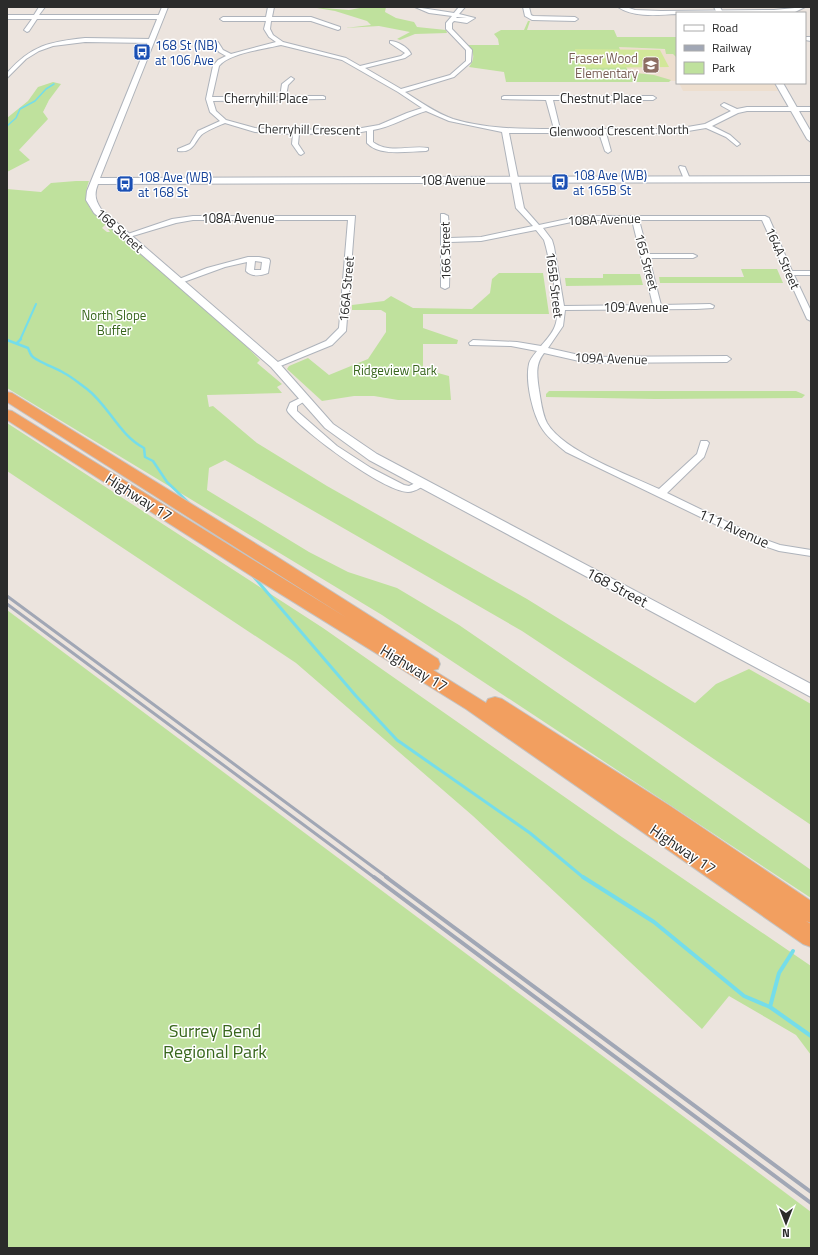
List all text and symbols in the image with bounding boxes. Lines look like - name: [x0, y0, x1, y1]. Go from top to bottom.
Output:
- legend: [676, 12, 806, 84]
- text: Road: [712, 18, 738, 37]
- place label: 168 St (NB) at 106 Ave: [155, 35, 218, 70]
- text: Railway: [712, 38, 752, 57]
- bus stop icon: 168 St (NB) at 106 Ave: [132, 42, 152, 62]
- place label: Fraser Wood Elementary: [569, 48, 638, 83]
- school or university icon: Fraser Wood Elementary: [641, 55, 661, 75]
- text: Park: [712, 58, 735, 77]
- street label: Cherryhill Place: [224, 88, 308, 108]
- street label: Chestnut Place: [560, 88, 642, 108]
- street label: Cherryhill Crescent: [258, 118, 361, 140]
- street label: Glenwood Crescent North: [549, 119, 689, 141]
- place label: 108 Ave (WB) at 165B St: [573, 165, 647, 200]
- place label: 108 Ave (WB) at 168 St: [138, 167, 212, 202]
- street label: 108 Avenue: [420, 170, 486, 190]
- bus stop icon: 108 Ave (WB) at 165B St: [550, 172, 570, 192]
- bus stop icon: 108 Ave (WB) at 168 St: [115, 174, 135, 194]
- street label: 168 Street: [92, 203, 149, 257]
- street label: 108A Avenue: [201, 208, 275, 228]
- street label: 108A Avenue: [567, 208, 641, 230]
- street label: 166 Street: [434, 221, 456, 280]
- street label: 164A Street: [760, 224, 806, 293]
- street label: 165 Street: [630, 231, 664, 293]
- street label: 165B Street: [541, 251, 569, 320]
- street label: 166A Street: [333, 255, 359, 323]
- street label: 109 Avenue: [603, 297, 669, 317]
- park label: North Slope Buffer: [82, 305, 146, 340]
- street label: 109A Avenue: [574, 347, 648, 369]
- park label: Ridgeview Park: [353, 360, 437, 380]
- street label: Highway 17: [101, 467, 177, 527]
- street label: 111 Avenue: [695, 502, 773, 554]
- street label: 168 Street: [582, 561, 653, 613]
- street label: Highway 17: [376, 639, 452, 697]
- street label: Highway 17: [645, 818, 721, 880]
- park label: Surrey Bend Regional Park: [163, 1017, 267, 1065]
- north arrow: [766, 1203, 806, 1243]
- text: N: [782, 1225, 790, 1241]

